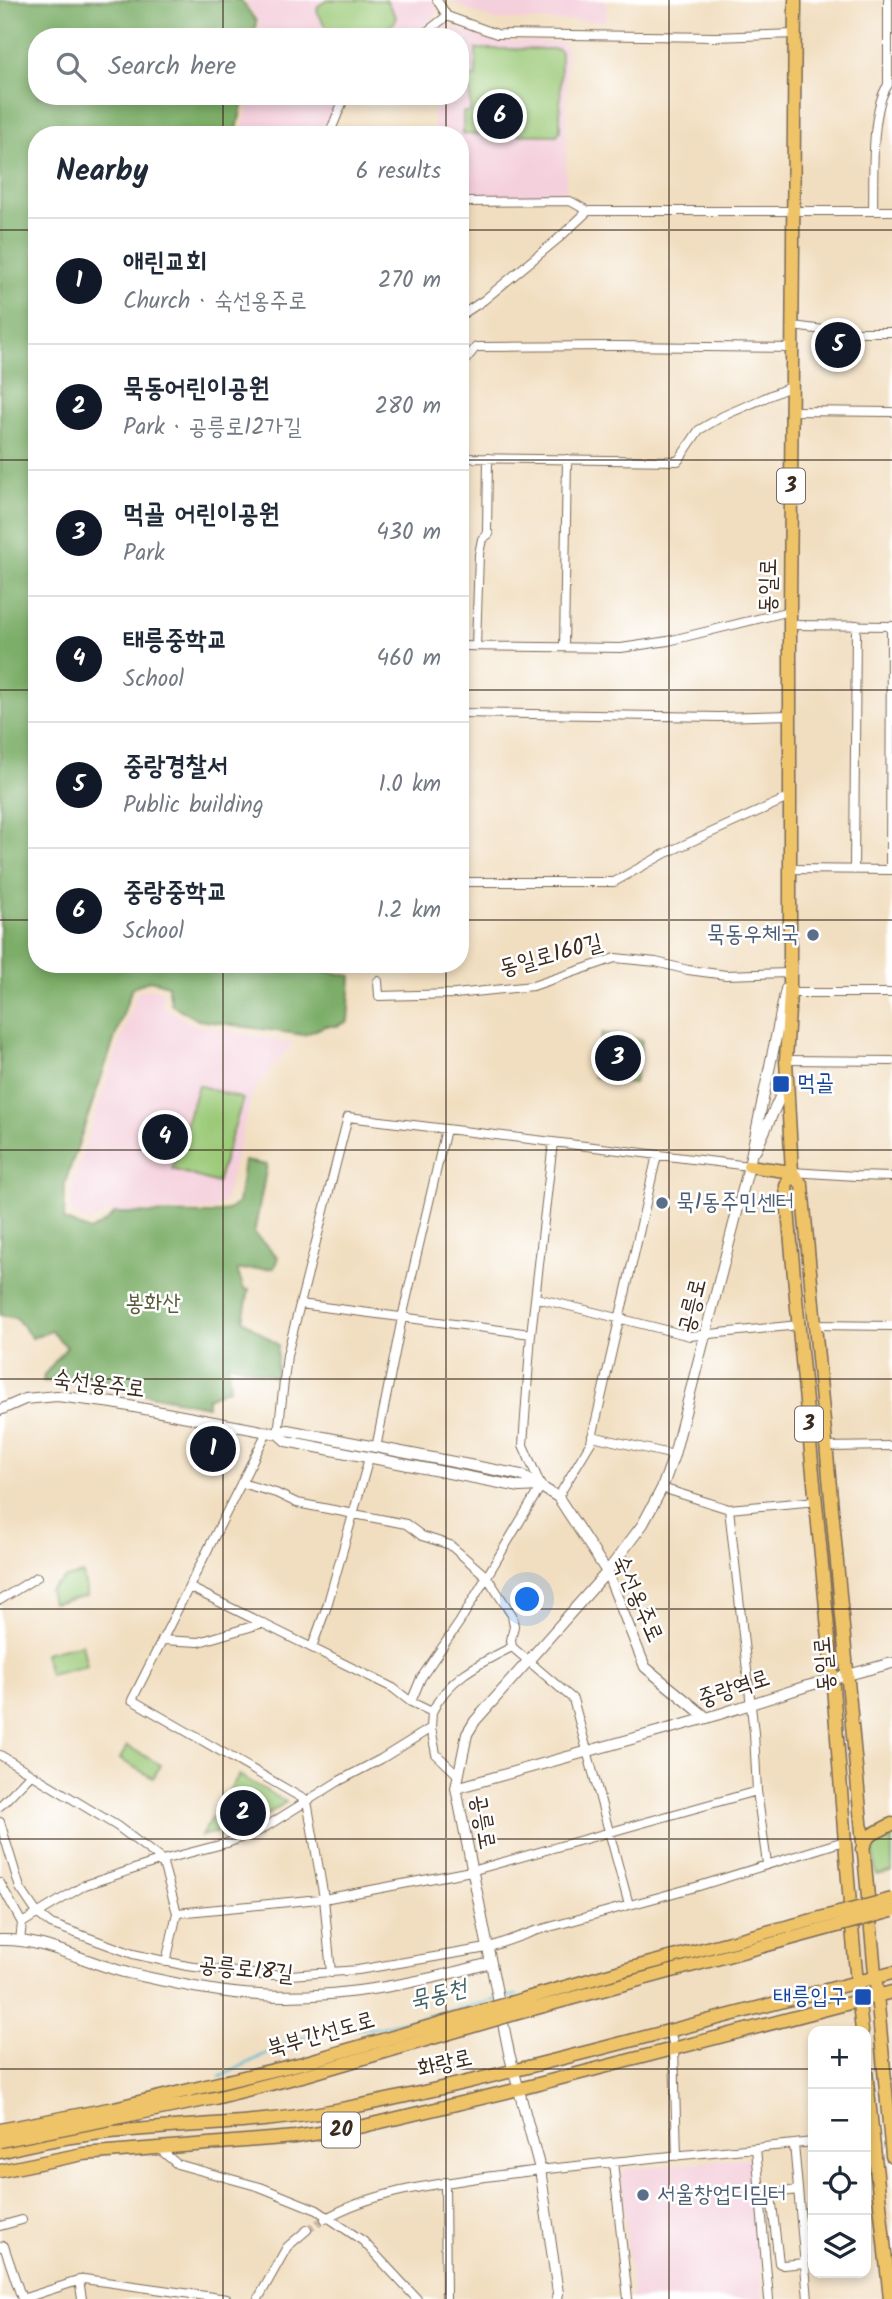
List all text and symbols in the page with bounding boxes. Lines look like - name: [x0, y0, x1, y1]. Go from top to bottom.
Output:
- search box: [28, 28, 469, 105]
- text: Search here: [108, 46, 236, 88]
- icon: search: [52, 48, 90, 86]
- pin: 6: [477, 90, 523, 142]
- text: Nearby: [56, 148, 148, 196]
- text: 6 results: [356, 154, 441, 190]
- text: 애린교회: [123, 242, 207, 284]
- text: 1: [76, 263, 82, 299]
- text: 270 m: [378, 263, 441, 299]
- text: Church · 숙선옹주로: [123, 284, 307, 320]
- pin: 5: [815, 319, 861, 371]
- text: 묵동어린이공원: [123, 368, 269, 410]
- text: 2: [72, 389, 86, 425]
- text: 280 m: [375, 389, 441, 425]
- text: Park · 공릉로12가길: [123, 410, 302, 446]
- road number: 3: [777, 468, 805, 504]
- text: 먹골 어린이공원: [123, 494, 279, 536]
- text: 3: [73, 515, 85, 551]
- text: 430 m: [376, 515, 441, 551]
- text: Park: [123, 536, 165, 572]
- street label: 동일로: [751, 558, 787, 614]
- text: 태릉중학교: [123, 620, 228, 662]
- text: 4: [73, 641, 85, 677]
- text: 460 m: [377, 641, 441, 677]
- text: School: [123, 662, 184, 698]
- text: 중랑경찰서: [123, 746, 228, 788]
- text: 5: [73, 767, 85, 803]
- text: 1.0 km: [379, 767, 441, 803]
- text: Public building: [123, 788, 264, 824]
- text: 중랑중학교: [123, 872, 228, 914]
- text: 6: [73, 893, 85, 929]
- text: 1.2 km: [377, 893, 441, 929]
- text: School: [123, 914, 184, 950]
- place label: 묵동우체국: [706, 917, 799, 953]
- street label: 동일로160길: [495, 925, 607, 987]
- marker: 묵동우체국: [805, 927, 821, 943]
- pin: 3: [595, 1032, 641, 1084]
- place label: 먹골: [797, 1066, 834, 1102]
- marker: 먹골: [771, 1074, 791, 1094]
- pin: 4: [142, 1111, 188, 1163]
- place label: 묵1동주민센터: [676, 1185, 794, 1221]
- marker: 묵1동주민센터: [654, 1195, 670, 1211]
- street label: 공릉로: [669, 1275, 717, 1337]
- park label: 봉화산: [125, 1286, 181, 1322]
- street label: 숙선옹주로: [51, 1361, 147, 1409]
- road number: 3: [795, 1406, 823, 1442]
- pin: 1: [190, 1423, 236, 1475]
- street label: 숙선옹주로: [602, 1549, 672, 1649]
- your location: [510, 1582, 544, 1616]
- street label: 동일로: [805, 1635, 845, 1693]
- street label: 중랑역로: [693, 1660, 775, 1718]
- pin: 2: [220, 1787, 266, 1839]
- street label: 공릉로: [459, 1792, 505, 1852]
- street label: 공릉로18길: [197, 1947, 295, 1993]
- water label: 묵동천: [405, 1968, 473, 2021]
- place label: 태릉입구: [773, 1979, 847, 2015]
- marker: 태릉입구: [853, 1987, 873, 2007]
- street label: 북부간선도로: [263, 2002, 379, 2068]
- map controls: [808, 2026, 871, 2278]
- button: +: [808, 2026, 871, 2089]
- street label: 화랑로: [414, 2040, 476, 2088]
- button: −: [808, 2089, 871, 2152]
- road number: 20: [322, 2112, 360, 2148]
- button: locate: [808, 2152, 871, 2215]
- place label: 서울창업디딤터: [657, 2177, 787, 2213]
- marker: 서울창업디딤터: [635, 2187, 651, 2203]
- button: layers: [808, 2215, 871, 2278]

